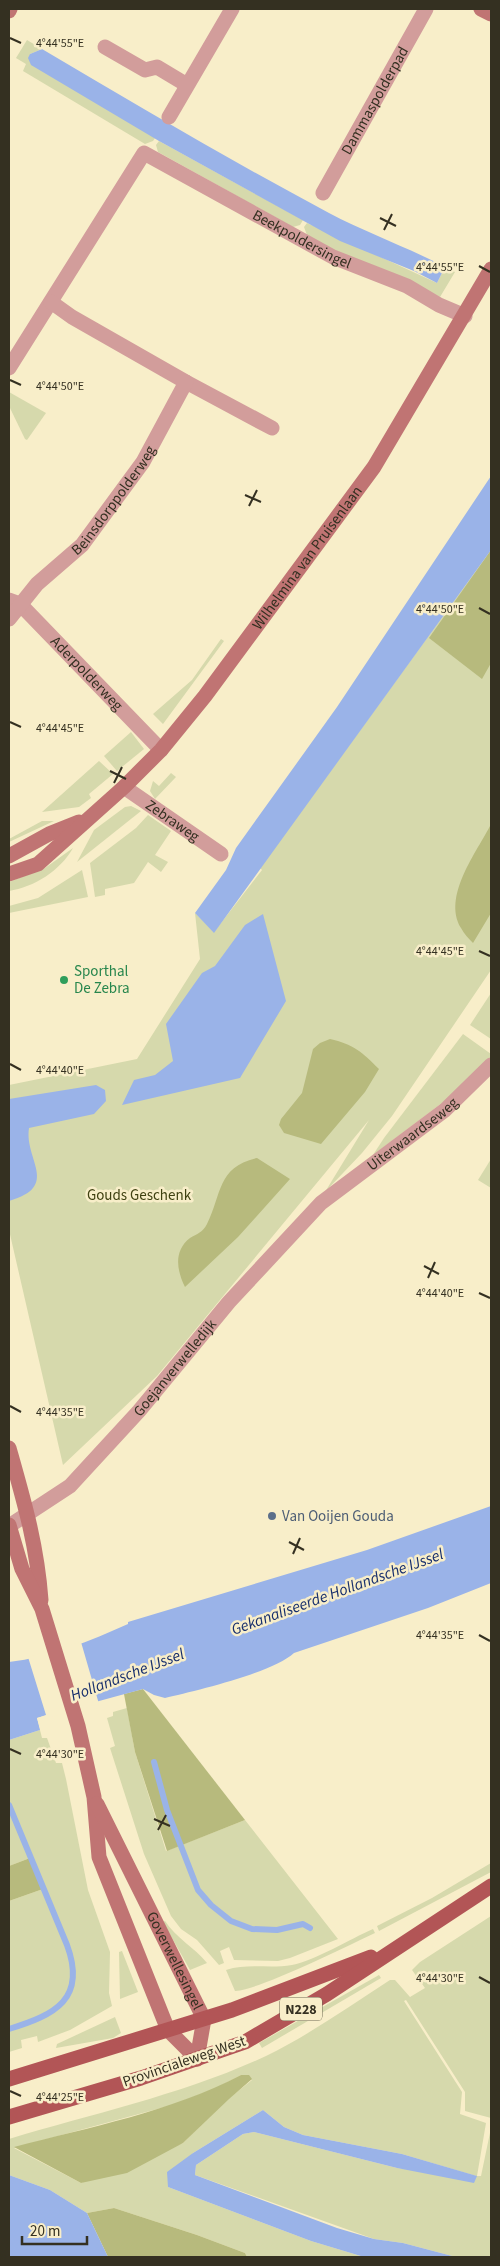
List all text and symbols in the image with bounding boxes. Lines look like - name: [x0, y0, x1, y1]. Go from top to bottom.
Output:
- text: 4°44'55"E: [36, 35, 84, 52]
- street label: Dammaspolderpad: [337, 43, 414, 159]
- street label: Beekpoldersingel: [249, 205, 355, 274]
- text: 4°44'55"E: [416, 259, 464, 276]
- text: 4°44'50"E: [36, 378, 84, 395]
- street label: Beinsdorppolderweg: [67, 441, 161, 561]
- street label: Wilhelmina van Pruisenlaan: [247, 482, 368, 634]
- text: 4°44'50"E: [416, 601, 464, 618]
- street label: Aderpolderweg: [46, 632, 128, 716]
- text: 4°44'45"E: [36, 720, 84, 737]
- street label: Zebraweg: [141, 795, 204, 847]
- text: 4°44'45"E: [416, 943, 464, 960]
- place label: Sporthal De Zebra: [74, 961, 130, 999]
- marker: Sporthal De Zebra: [58, 974, 70, 986]
- text: 4°44'40"E: [36, 1062, 84, 1079]
- street label: Uiterwaardseweg: [363, 1092, 463, 1176]
- park label: Gouds Geschenk: [87, 1185, 192, 1206]
- text: 4°44'40"E: [416, 1285, 464, 1302]
- street label: Goejanverwelledijk: [129, 1314, 222, 1421]
- text: 4°44'35"E: [36, 1404, 84, 1421]
- place label: Van Ooijen Gouda: [282, 1506, 394, 1527]
- marker: Van Ooijen Gouda: [266, 1510, 278, 1522]
- water label: Gekanaliseerde Hollandsche IJssel: [228, 1543, 447, 1641]
- text: 4°44'35"E: [416, 1627, 464, 1644]
- water label: Hollandsche IJssel: [67, 1643, 187, 1707]
- text: 4°44'30"E: [36, 1746, 84, 1763]
- street label: Goverwellesingel: [141, 1908, 208, 2014]
- text: 4°44'30"E: [416, 1970, 464, 1987]
- road number: N228: [280, 1998, 322, 2020]
- street label: Provincialeweg West: [120, 2031, 248, 2092]
- text: 4°44'25"E: [36, 2089, 84, 2106]
- scale bar: [22, 2214, 88, 2246]
- text: 20 m: [30, 2221, 60, 2242]

